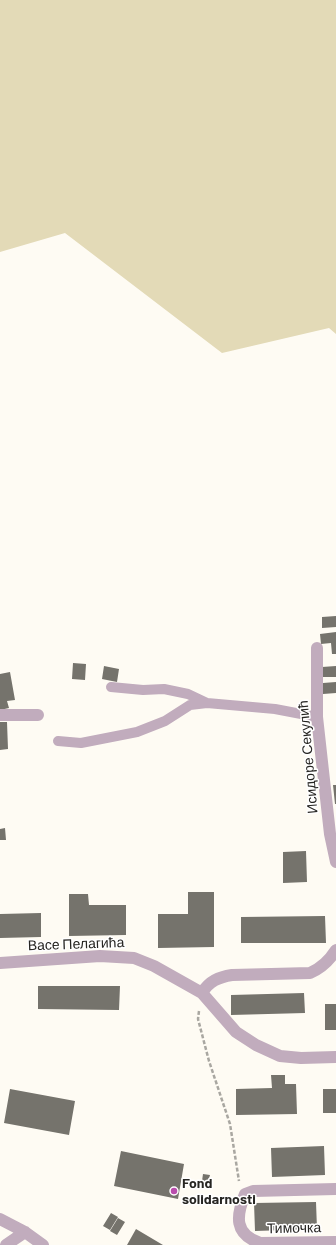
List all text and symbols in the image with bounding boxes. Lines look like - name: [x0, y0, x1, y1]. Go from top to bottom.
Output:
- street label: Исидоре Секулић: [295, 700, 321, 814]
- street label: Васе Пелагића: [27, 934, 125, 954]
- place label: Fond solidarnosti: [182, 1175, 256, 1208]
- marker: Fond solidarnosti: [169, 1186, 179, 1196]
- street label: Тимочка: [267, 1219, 321, 1237]

